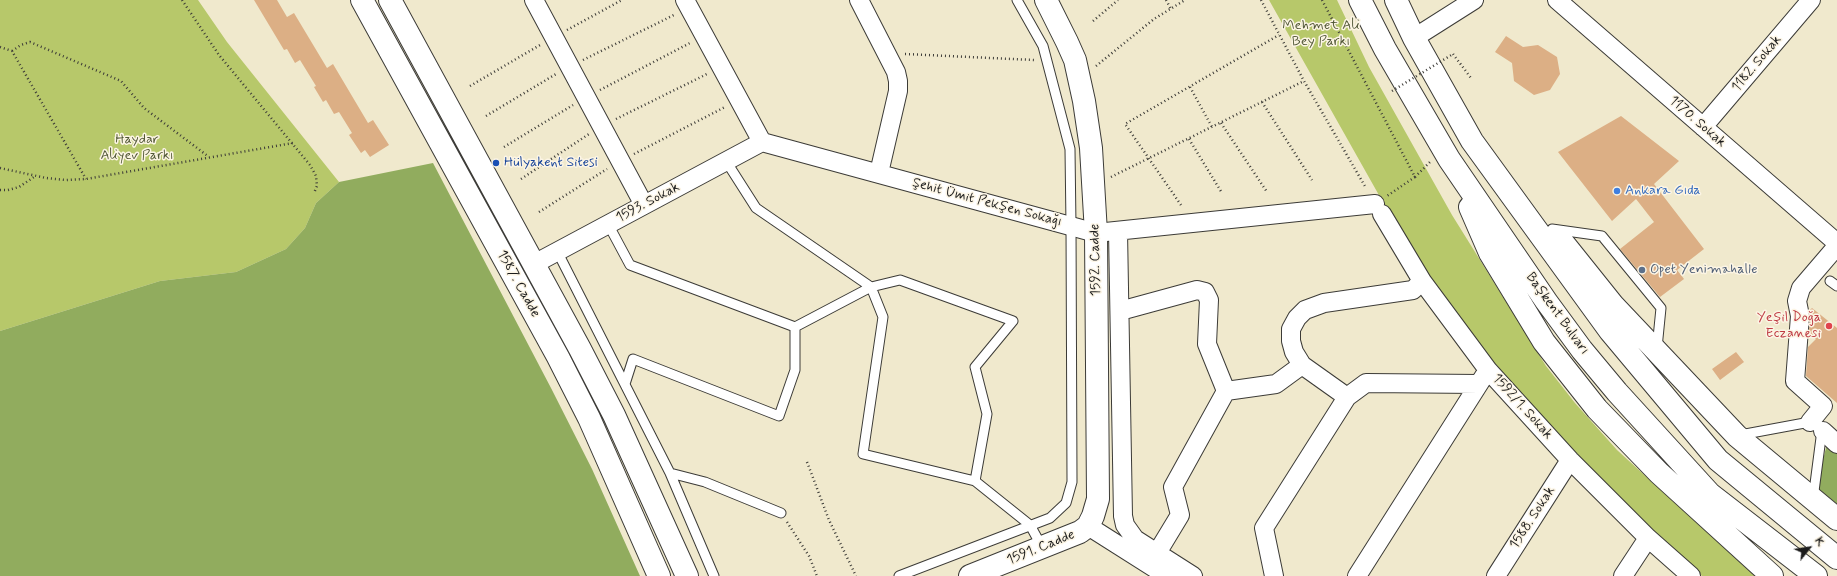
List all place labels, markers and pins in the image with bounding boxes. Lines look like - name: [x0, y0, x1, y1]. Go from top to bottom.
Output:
- place label: Hülyakent Sitesi: [504, 155, 598, 171]
- marker: Hülyakent Sitesi: [491, 158, 501, 168]
- place label: Ankara Gıda: [1625, 183, 1700, 199]
- marker: Ankara Gıda: [1612, 186, 1622, 196]
- place label: Opet Yenimahalle: [1650, 262, 1757, 278]
- marker: Opet Yenimahalle: [1637, 265, 1647, 275]
- place label: Yeşil Doğa Eczanesi: [1757, 310, 1821, 342]
- marker: Yeşil Doğa Eczanesi: [1824, 321, 1834, 331]

